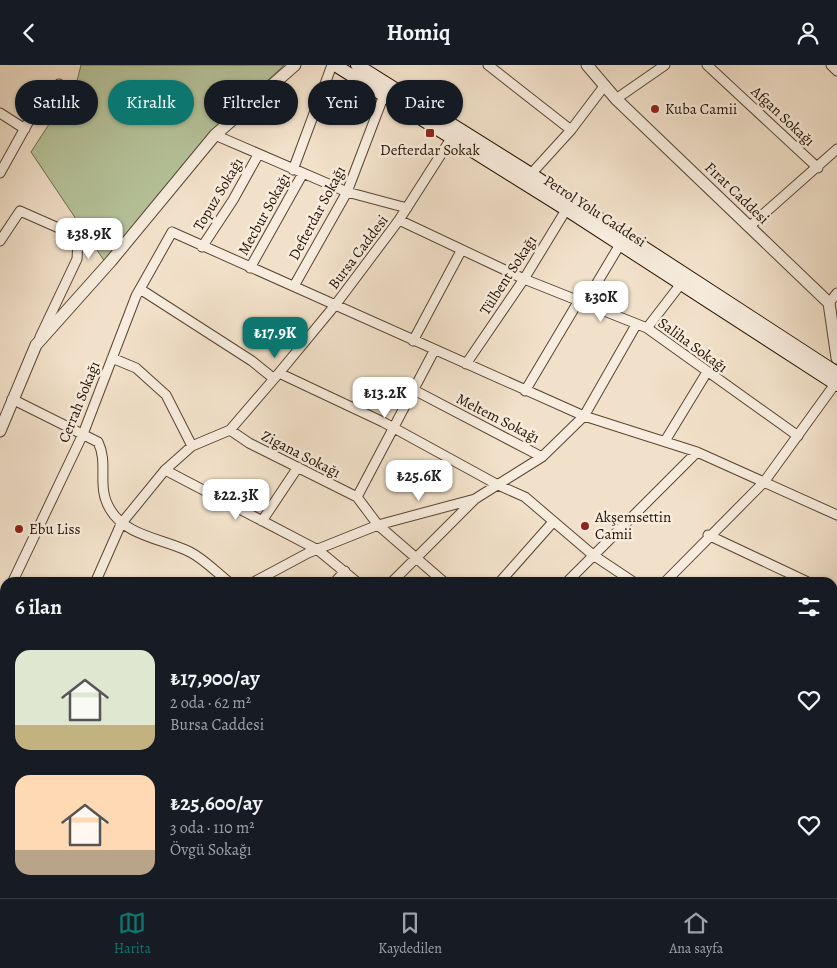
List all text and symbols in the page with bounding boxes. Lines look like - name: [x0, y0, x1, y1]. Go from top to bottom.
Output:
- text: Homiq: [387, 18, 450, 48]
- icon: back: [15, 19, 43, 47]
- icon: person: [794, 19, 822, 47]
- chip: Satılık: [15, 80, 98, 125]
- chip: Kiralık: [108, 80, 194, 125]
- chip: Filtreler: [204, 80, 298, 125]
- chip: Yeni: [308, 80, 376, 125]
- chip: Daire: [386, 80, 463, 125]
- street label: Afgan Sokağı: [746, 81, 819, 151]
- place label: Kuba Camii: [665, 99, 737, 119]
- marker: Kuba Camii: [649, 103, 661, 115]
- marker: Defterdar Sokak: [424, 127, 436, 139]
- place label: Defterdar Sokak: [380, 140, 480, 160]
- street label: Topuz Sokağı: [188, 154, 248, 234]
- street label: Fırat Caddesi: [701, 157, 773, 229]
- street label: Defterdar Sokağı: [284, 162, 350, 264]
- street label: Mecbur Sokağı: [233, 169, 295, 259]
- street label: Petrol Yolu Caddesi: [540, 170, 650, 252]
- street label: Bursa Caddesi: [323, 211, 393, 293]
- pin: ₺38.9K: [48, 217, 130, 260]
- text: ₺38.9K: [67, 223, 111, 245]
- street label: Tülbent Sokağı: [475, 231, 541, 319]
- pin: ₺30K: [571, 281, 631, 323]
- text: ₺30K: [584, 286, 618, 308]
- street label: Saliha Sokağı: [654, 313, 732, 377]
- pin: ₺17.9K: [234, 317, 316, 359]
- text: ₺17.9K: [254, 322, 296, 344]
- street label: Cerrah Sokağı: [54, 358, 104, 446]
- pin: ₺13.2K: [344, 377, 426, 419]
- text: ₺13.2K: [363, 382, 407, 404]
- street label: Meltem Sokağı: [453, 388, 543, 448]
- street label: Zigana Sokağı: [258, 426, 344, 482]
- pin: ₺25.6K: [378, 459, 460, 502]
- text: ₺25.6K: [397, 465, 441, 487]
- pin: ₺22.3K: [195, 479, 277, 521]
- text: ₺22.3K: [213, 484, 259, 506]
- place label: Akşemsettin Camii: [594, 507, 671, 544]
- place label: Ebu Liss: [29, 519, 80, 539]
- marker: Akşemsettin Camii: [579, 520, 591, 532]
- marker: Ebu Liss: [13, 523, 25, 535]
- text: 6 ilan: [15, 593, 62, 621]
- icon: filters: [795, 593, 823, 621]
- text: ₺17,900/ay: [170, 664, 260, 692]
- icon: home: [55, 670, 115, 730]
- icon: heart: [795, 686, 823, 714]
- text: 2 oda · 62 m²: [170, 692, 251, 714]
- text: Bursa Caddesi: [170, 714, 264, 736]
- text: ₺25,600/ay: [170, 789, 262, 817]
- icon: home: [55, 795, 115, 855]
- icon: heart: [795, 811, 823, 839]
- text: 3 oda · 110 m²: [170, 817, 255, 839]
- text: Övgü Sokağı: [170, 839, 252, 861]
- tab: Harita: [114, 909, 151, 958]
- tab: Kaydedilen: [378, 909, 442, 958]
- tab: Ana sayfa: [669, 909, 723, 958]

